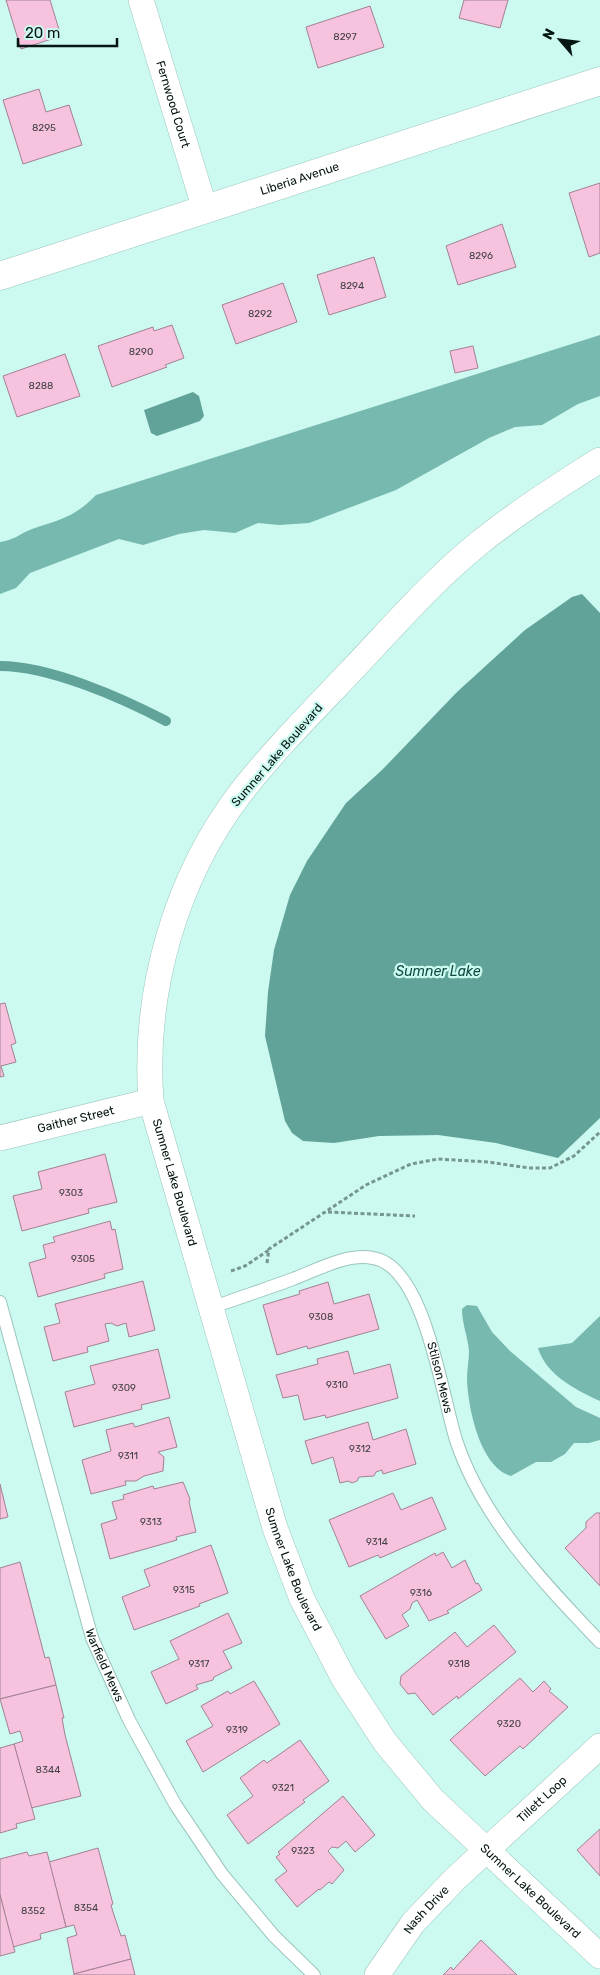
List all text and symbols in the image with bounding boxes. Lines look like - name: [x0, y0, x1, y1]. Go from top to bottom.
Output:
- scale bar: [18, 15, 116, 47]
- north arrow: [535, 15, 585, 65]
- text: 20 m: [25, 24, 60, 42]
- text: N: [539, 26, 559, 43]
- house number: 8297: [333, 31, 357, 43]
- street label: Fernwood Court: [153, 59, 193, 150]
- house number: 8295: [32, 122, 56, 134]
- street label: Liberia Avenue: [258, 159, 341, 198]
- house number: 8296: [469, 250, 493, 262]
- house number: 8294: [340, 280, 364, 292]
- house number: 8292: [248, 308, 272, 320]
- house number: 8290: [129, 346, 153, 358]
- house number: 8288: [29, 380, 53, 392]
- street label: Sumner Lake Boulevard: [229, 701, 325, 809]
- water label: Sumner Lake: [395, 963, 481, 980]
- street label: Gaither Street: [36, 1103, 116, 1136]
- street label: Sumner Lake Boulevard: [150, 1117, 200, 1248]
- house number: 9303: [59, 1187, 83, 1199]
- house number: 9305: [71, 1253, 95, 1265]
- house number: 9308: [309, 1311, 333, 1323]
- street label: Stilson Mews: [424, 1340, 456, 1415]
- house number: 9310: [326, 1379, 348, 1391]
- house number: 9309: [112, 1382, 136, 1394]
- house number: 9312: [349, 1443, 371, 1455]
- house number: 9311: [118, 1450, 138, 1462]
- street label: Sumner Lake Boulevard: [262, 1506, 324, 1633]
- house number: 9313: [140, 1516, 162, 1528]
- house number: 9314: [366, 1536, 388, 1548]
- house number: 9315: [173, 1584, 195, 1596]
- house number: 9316: [410, 1587, 432, 1599]
- street label: Warfield Mews: [83, 1627, 127, 1704]
- house number: 9317: [188, 1658, 210, 1670]
- house number: 9318: [448, 1658, 470, 1670]
- house number: 9320: [497, 1718, 521, 1730]
- house number: 9319: [226, 1724, 248, 1736]
- house number: 8344: [36, 1764, 60, 1776]
- street label: Tillett Loop: [514, 1773, 570, 1826]
- house number: 9321: [272, 1782, 294, 1794]
- street label: Sumner Lake Boulevard: [477, 1841, 583, 1941]
- house number: 9323: [291, 1845, 315, 1857]
- street label: Nash Drive: [401, 1883, 452, 1936]
- house number: 8354: [74, 1902, 98, 1914]
- house number: 8352: [21, 1905, 45, 1917]

